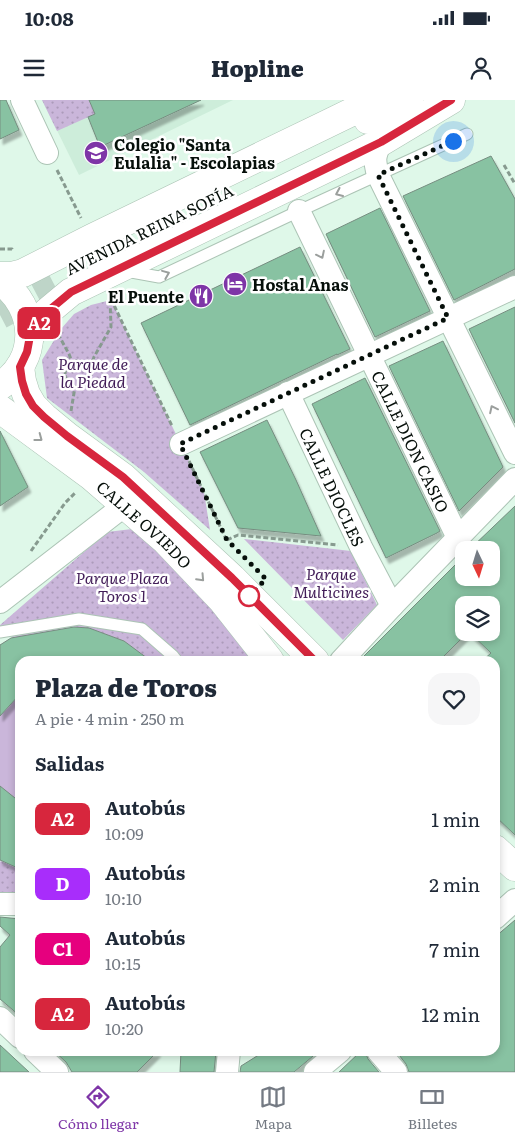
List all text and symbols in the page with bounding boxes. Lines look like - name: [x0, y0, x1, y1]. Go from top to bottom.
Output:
- text: 10:08: [25, 4, 74, 32]
- text: Hopline: [211, 51, 304, 84]
- icon: menu: [20, 54, 48, 82]
- icon: person: [467, 54, 495, 82]
- your location: [441, 129, 466, 154]
- place label: Colegio "Santa Eulalia" - Escolapias: [114, 132, 275, 174]
- school or university icon: Colegio "Santa Eulalia" - Escolapias: [83, 140, 109, 166]
- street label: AVENIDA REINA SOFÍA: [61, 178, 237, 280]
- one-way arrow: [335, 187, 344, 197]
- one-way arrow: [315, 249, 325, 258]
- one-way arrow: [161, 270, 170, 280]
- hotel icon: Hostal Anas: [222, 271, 248, 297]
- place label: Hostal Anas: [252, 272, 348, 296]
- restaurant icon: El Puente: [188, 283, 214, 309]
- place label: El Puente: [108, 284, 184, 308]
- line badge: A2: [16, 307, 62, 339]
- text: A2: [27, 309, 51, 336]
- park label: Parque de la Piedad: [58, 351, 128, 393]
- street label: CALLE DION CASIO: [366, 366, 456, 516]
- one-way arrow: [489, 405, 499, 414]
- street label: CALLE DIOCLES: [294, 424, 371, 550]
- one-way arrow: [33, 432, 43, 441]
- street label: CALLE OVIEDO: [92, 474, 198, 573]
- north arrow: [455, 541, 500, 586]
- map controls: [455, 541, 500, 641]
- park label: Parque Multicines: [293, 561, 369, 603]
- park label: Parque Plaza Toros 1: [75, 565, 169, 607]
- one-way arrow: [195, 573, 204, 582]
- unlabelled marker: [238, 585, 260, 607]
- button: layers: [455, 596, 500, 641]
- text: Plaza de Toros: [35, 669, 217, 704]
- button: heart: [428, 673, 480, 725]
- text: A pie · 4 min · 250 m: [35, 706, 185, 730]
- text: Salidas: [35, 749, 104, 777]
- text: Autobús: [105, 793, 185, 821]
- text: A2: [51, 805, 74, 832]
- text: 1 min: [431, 805, 480, 833]
- text: 10:09: [105, 821, 144, 845]
- text: Autobús: [105, 858, 185, 886]
- text: D: [55, 870, 70, 897]
- text: 2 min: [429, 870, 480, 898]
- text: 10:10: [105, 886, 142, 910]
- text: Autobús: [105, 923, 185, 951]
- text: C1: [52, 935, 73, 962]
- text: 7 min: [429, 935, 480, 963]
- text: 10:15: [105, 951, 141, 975]
- text: Autobús: [105, 988, 185, 1016]
- text: A2: [51, 1000, 74, 1027]
- text: 12 min: [421, 1000, 480, 1028]
- text: 10:20: [105, 1016, 143, 1040]
- tab: Cómo llegar: [58, 1083, 139, 1133]
- tab: Mapa: [255, 1083, 292, 1133]
- tab: Billetes: [408, 1083, 457, 1133]

